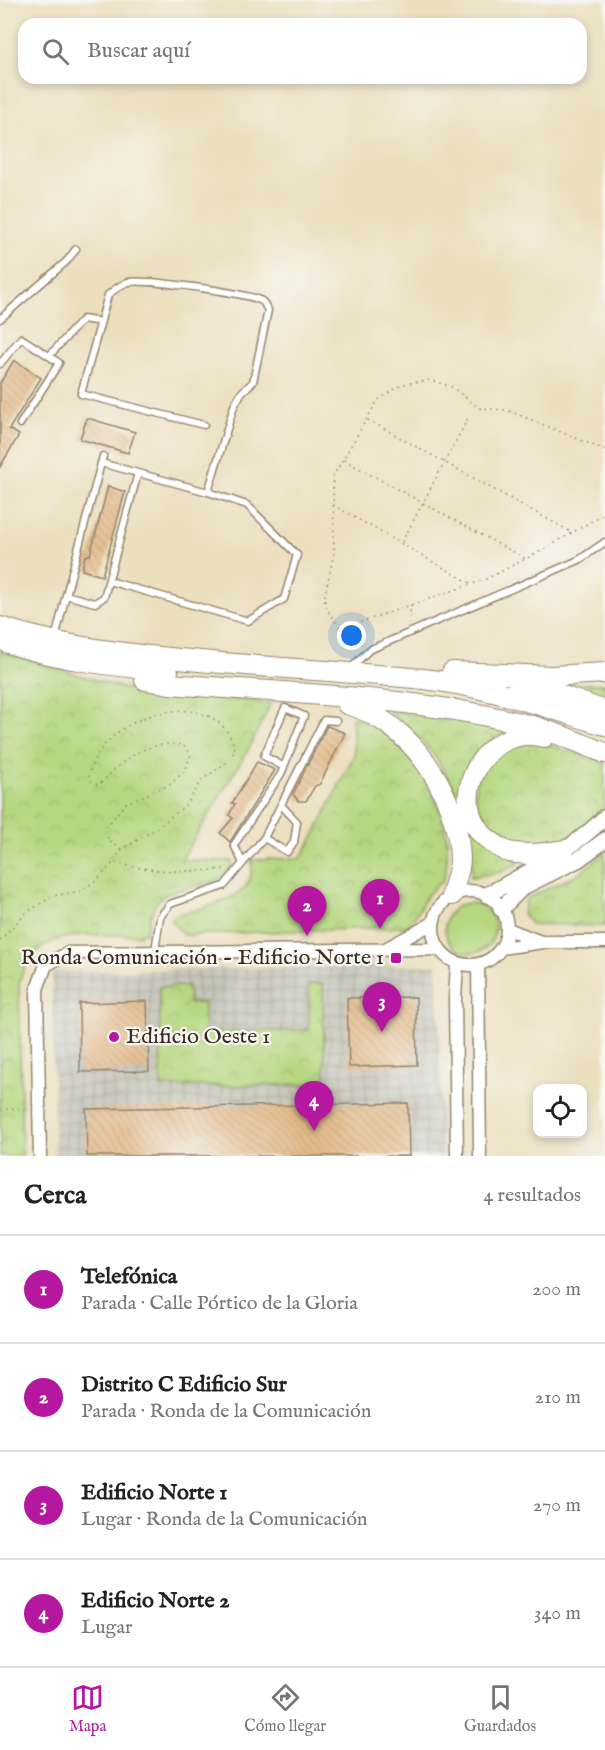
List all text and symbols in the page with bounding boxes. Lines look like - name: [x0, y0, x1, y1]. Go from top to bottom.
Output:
- search box: [18, 18, 587, 84]
- icon: search: [39, 35, 72, 68]
- text: Buscar aquí: [87, 37, 190, 65]
- your location: [337, 621, 366, 650]
- pin: 1: [360, 880, 400, 929]
- pin: 2: [288, 886, 326, 936]
- place label: Ronda Comunicación - Edificio Norte 1: [21, 944, 384, 972]
- marker: Ronda Comunicación - Edificio Norte 1: [389, 951, 403, 965]
- pin: 3: [362, 982, 401, 1032]
- place label: Edificio Oeste 1: [126, 1023, 270, 1051]
- marker: Edificio Oeste 1: [107, 1030, 121, 1044]
- pin: 4: [294, 1082, 334, 1131]
- map controls: [533, 1084, 587, 1138]
- button: locate: [533, 1084, 587, 1138]
- text: Cerca: [24, 1179, 86, 1212]
- text: 4 resultados: [483, 1183, 581, 1208]
- text: Telefónica: [81, 1263, 177, 1291]
- text: 1: [40, 1277, 47, 1302]
- text: 200 m: [532, 1277, 581, 1302]
- text: Parada · Calle Pórtico de la Gloria: [81, 1291, 358, 1316]
- text: Distrito C Edificio Sur: [81, 1371, 287, 1399]
- text: 2: [39, 1385, 48, 1410]
- text: 210 m: [535, 1385, 581, 1410]
- text: Parada · Ronda de la Comunicación: [81, 1399, 371, 1424]
- text: Edificio Norte 1: [81, 1479, 227, 1507]
- text: 3: [40, 1493, 47, 1518]
- text: 270 m: [533, 1493, 581, 1518]
- text: Lugar · Ronda de la Comunicación: [81, 1507, 368, 1532]
- text: Edificio Norte 2: [81, 1587, 230, 1615]
- text: 4: [39, 1601, 48, 1626]
- text: 340 m: [534, 1601, 581, 1626]
- text: Lugar: [81, 1615, 132, 1640]
- tab: Mapa: [69, 1681, 106, 1737]
- tab: Cómo llegar: [244, 1681, 326, 1737]
- tab: Guardados: [464, 1681, 536, 1737]

